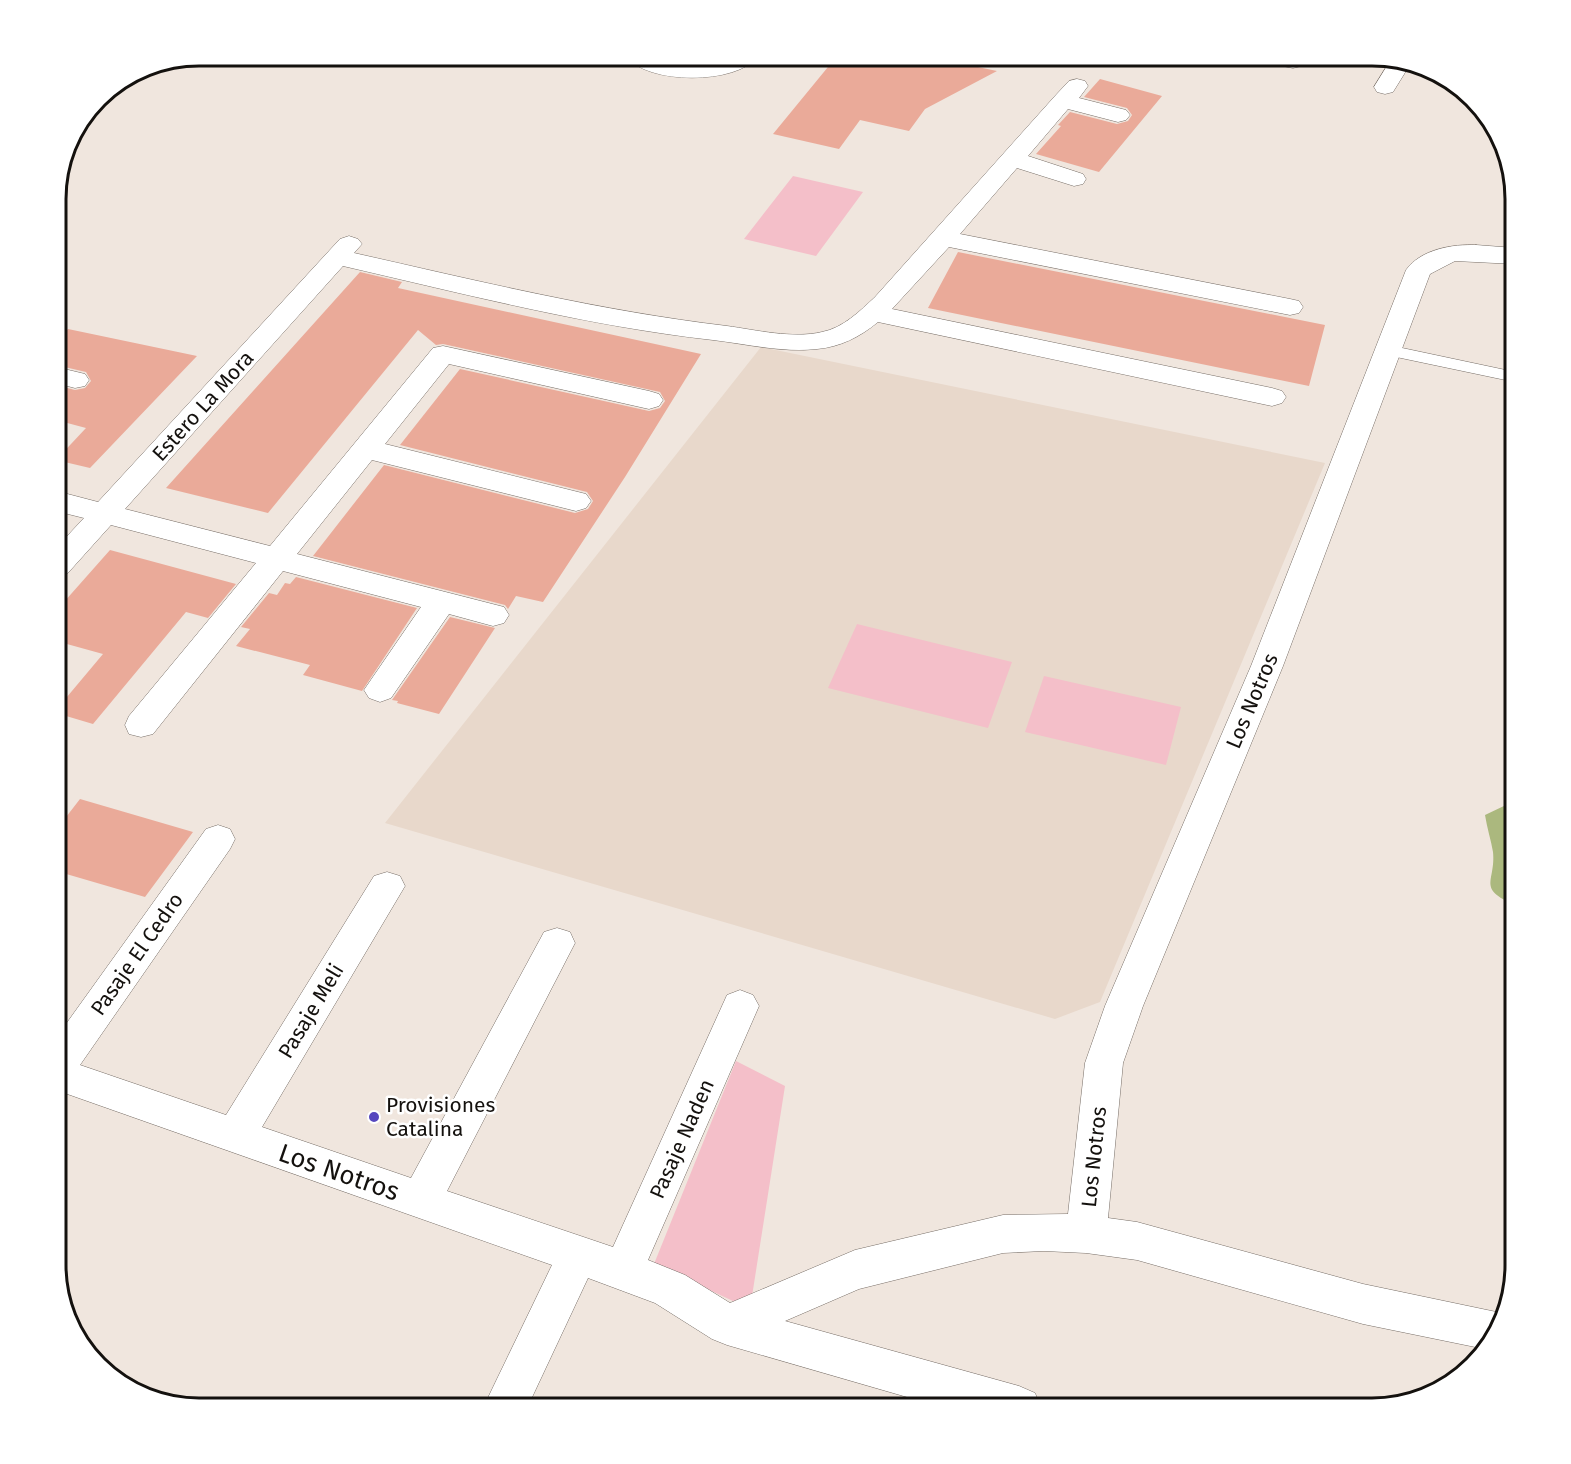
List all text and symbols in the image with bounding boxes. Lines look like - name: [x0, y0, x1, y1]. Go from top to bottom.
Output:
- street label: Estero La Mora: [147, 345, 259, 467]
- street label: Los Notros: [1220, 649, 1284, 753]
- street label: Pasaje El Cedro: [85, 888, 189, 1020]
- street label: Pasaje Meli: [273, 959, 349, 1063]
- street label: Pasaje Naden: [644, 1075, 720, 1203]
- place label: Provisiones Catalina: [386, 1092, 495, 1142]
- street label: Los Notros: [1076, 1105, 1112, 1209]
- marker: Provisiones Catalina: [367, 1110, 381, 1124]
- street label: Los Notros: [274, 1137, 403, 1208]

